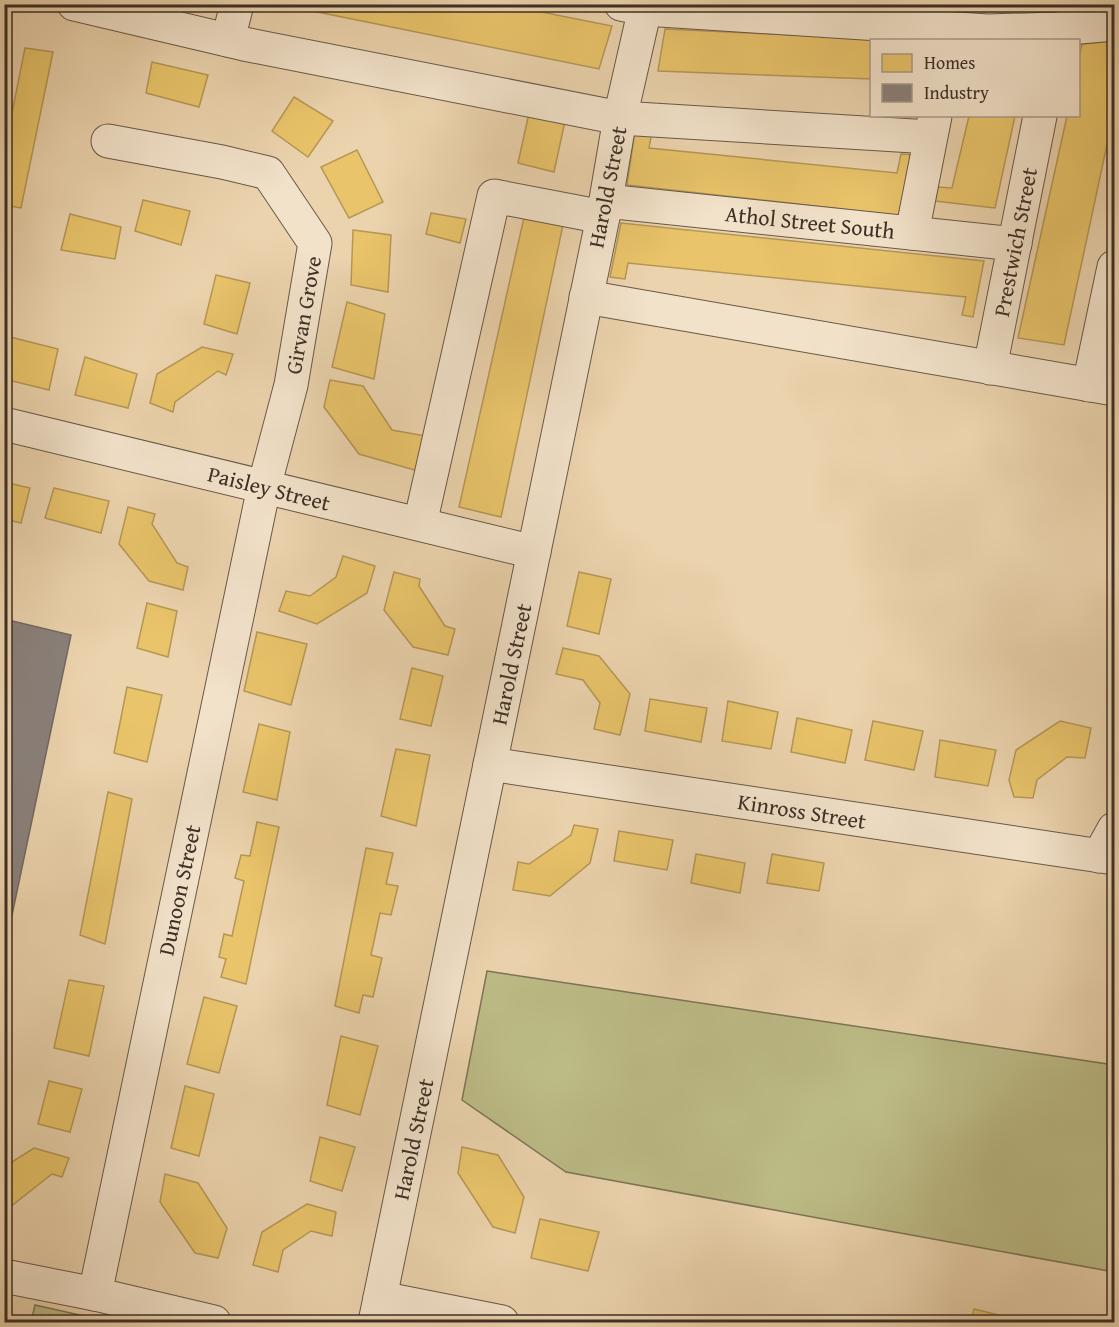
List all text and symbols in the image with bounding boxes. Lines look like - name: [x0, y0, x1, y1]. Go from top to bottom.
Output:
- legend: [870, 39, 1080, 117]
- text: Homes: [924, 49, 975, 76]
- text: Industry: [924, 79, 989, 106]
- street label: Harold Street: [580, 123, 635, 251]
- street label: Prestwich Street: [985, 164, 1045, 319]
- street label: Athol Street South: [724, 197, 897, 247]
- street label: Girvan Grove: [277, 253, 329, 377]
- street label: Paisley Street: [204, 457, 334, 519]
- street label: Harold Street: [483, 600, 540, 728]
- street label: Kinross Street: [736, 785, 869, 837]
- street label: Dunoon Street: [150, 821, 209, 958]
- street label: Harold Street: [385, 1075, 442, 1203]

